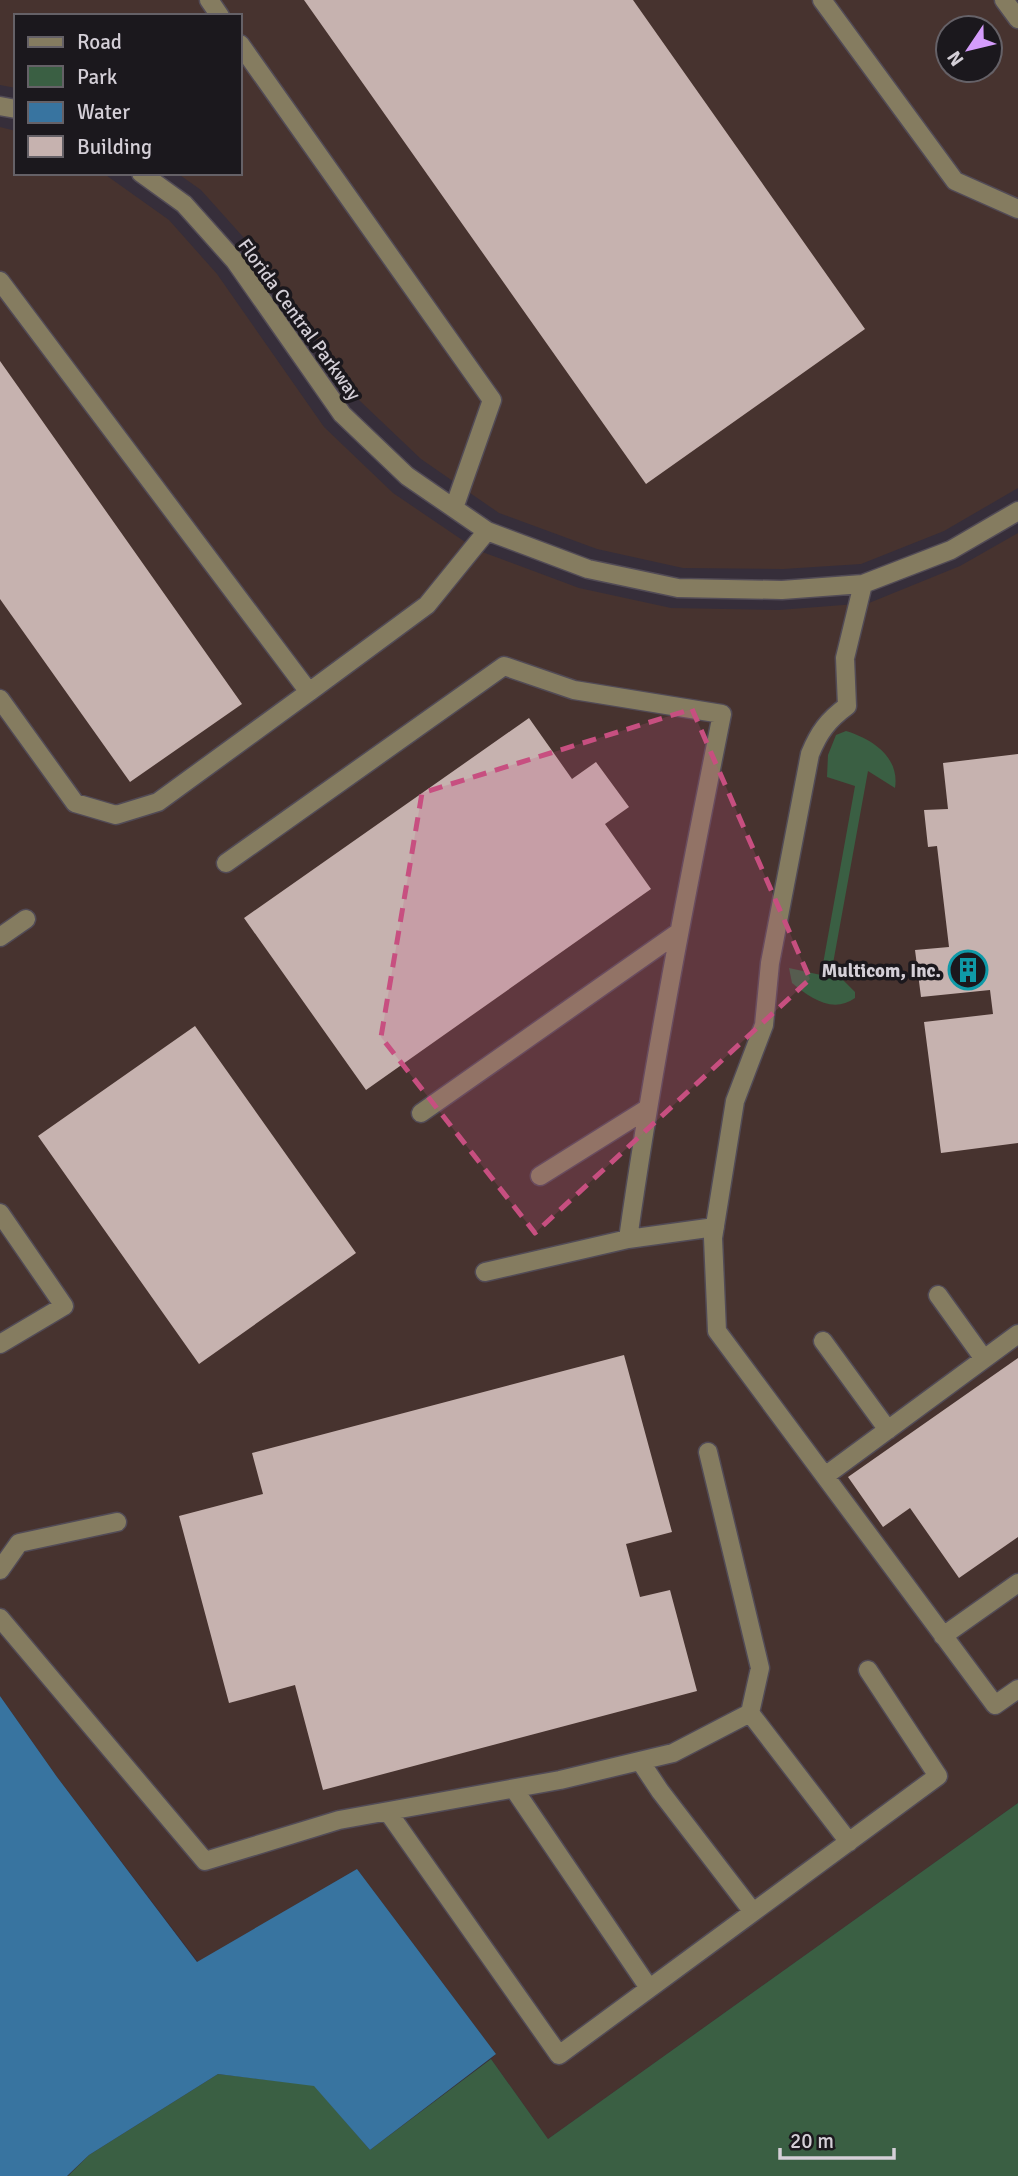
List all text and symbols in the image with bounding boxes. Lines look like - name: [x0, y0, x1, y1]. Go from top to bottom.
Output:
- legend: [14, 14, 242, 175]
- north arrow: [934, 14, 1004, 84]
- text: Road: [77, 29, 122, 55]
- text: N: [942, 46, 970, 70]
- text: Park: [77, 64, 118, 90]
- text: Water: [77, 99, 130, 125]
- text: Building: [77, 134, 152, 160]
- street label: Florida Central Parkway: [232, 234, 366, 405]
- building icon: Multicom, Inc.: [947, 949, 989, 991]
- place label: Multicom, Inc.: [821, 959, 941, 983]
- scale bar: [780, 2116, 894, 2160]
- text: 20 m: [790, 2128, 834, 2154]

